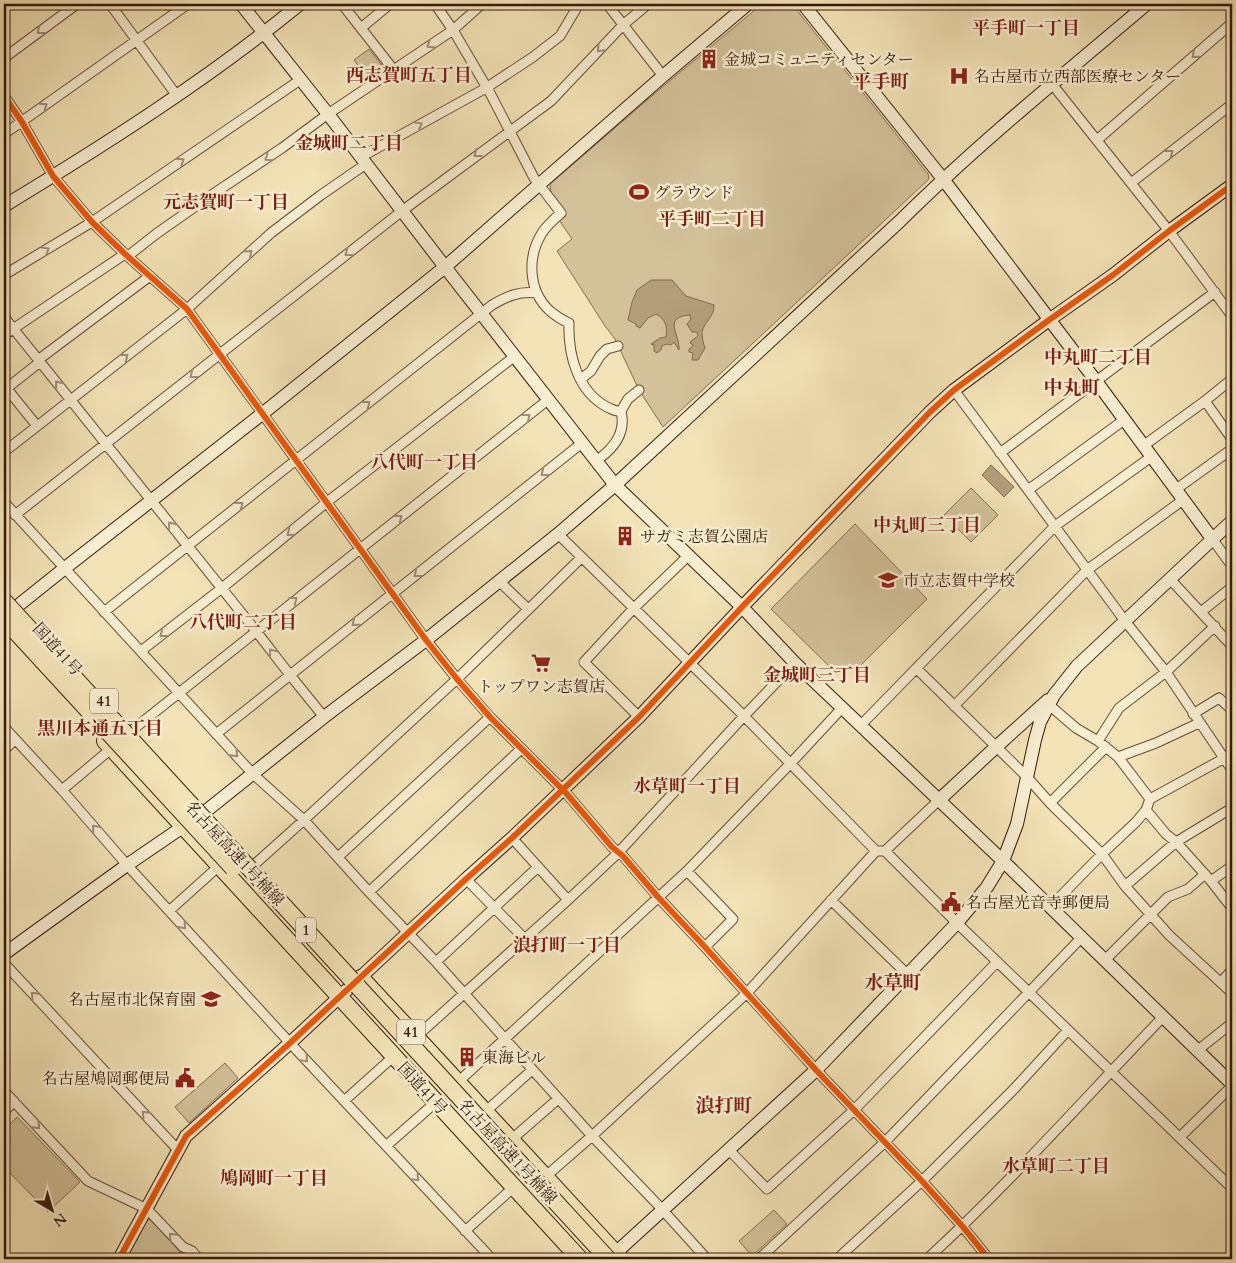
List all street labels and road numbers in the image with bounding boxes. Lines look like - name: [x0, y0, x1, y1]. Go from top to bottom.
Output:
- street label: 国道41号: [28, 618, 87, 681]
- road number: 41: [90, 688, 118, 714]
- street label: 名古屋高速1号楠線: [180, 796, 289, 911]
- road number: 1: [296, 918, 316, 942]
- road number: 41: [397, 1020, 425, 1044]
- street label: 国道41号: [392, 1058, 452, 1120]
- street label: 名古屋高速1号楠線: [453, 1094, 562, 1209]

